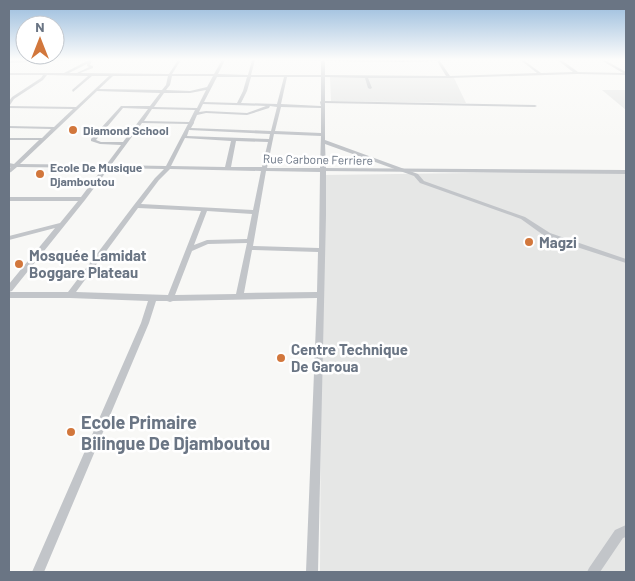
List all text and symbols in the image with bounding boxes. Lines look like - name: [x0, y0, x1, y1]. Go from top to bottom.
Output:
- north arrow: [15, 15, 65, 65]
- text: N: [35, 18, 45, 35]
- place label: Diamond School: [83, 123, 169, 137]
- marker: Diamond School: [67, 124, 79, 136]
- street label: Rue Carbone Ferriere: [263, 151, 373, 167]
- place label: Ecole De Musique Djamboutou: [50, 160, 143, 188]
- marker: Ecole De Musique Djamboutou: [34, 168, 46, 180]
- place label: Magzi: [539, 233, 577, 251]
- marker: Magzi: [523, 236, 535, 248]
- place label: Mosquée Lamidat Boggare Plateau: [29, 246, 147, 281]
- marker: Mosquée Lamidat Boggare Plateau: [13, 258, 25, 270]
- place label: Centre Technique De Garoua: [291, 340, 408, 375]
- marker: Centre Technique De Garoua: [275, 352, 287, 364]
- place label: Ecole Primaire Bilingue De Djamboutou: [81, 411, 270, 454]
- marker: Ecole Primaire Bilingue De Djamboutou: [65, 426, 77, 438]

